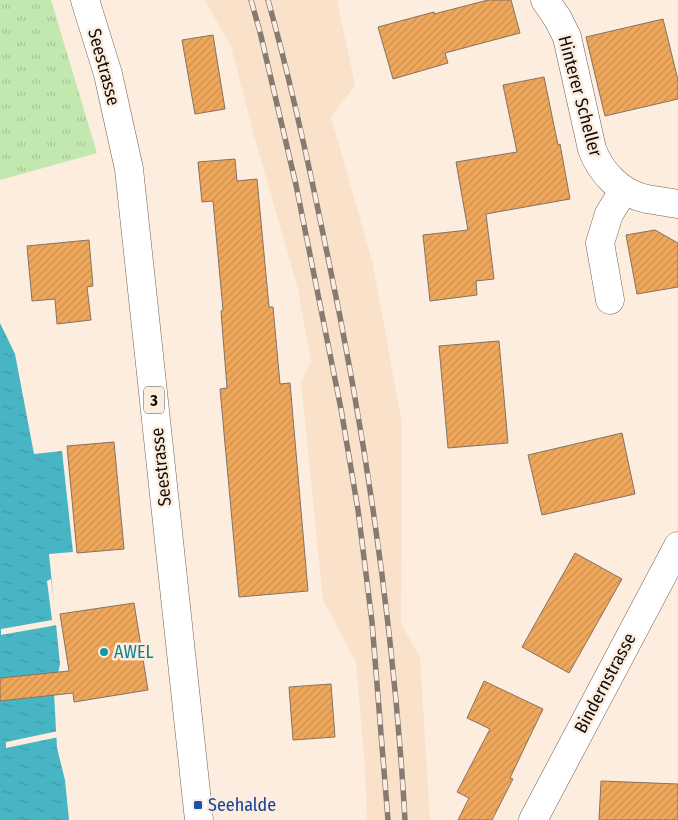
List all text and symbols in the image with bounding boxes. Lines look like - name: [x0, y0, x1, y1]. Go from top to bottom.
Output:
- street label: Seestrasse: [83, 26, 125, 108]
- street label: Hinterer Scheller: [553, 33, 607, 160]
- road number: 3: [144, 386, 164, 414]
- street label: Seestrasse: [146, 427, 176, 507]
- street label: Bindernstrasse: [569, 629, 641, 737]
- place label: AWEL: [114, 641, 153, 663]
- marker: AWEL: [98, 646, 110, 658]
- place label: Seehalde: [208, 794, 276, 816]
- marker: Seehalde: [192, 799, 204, 811]

